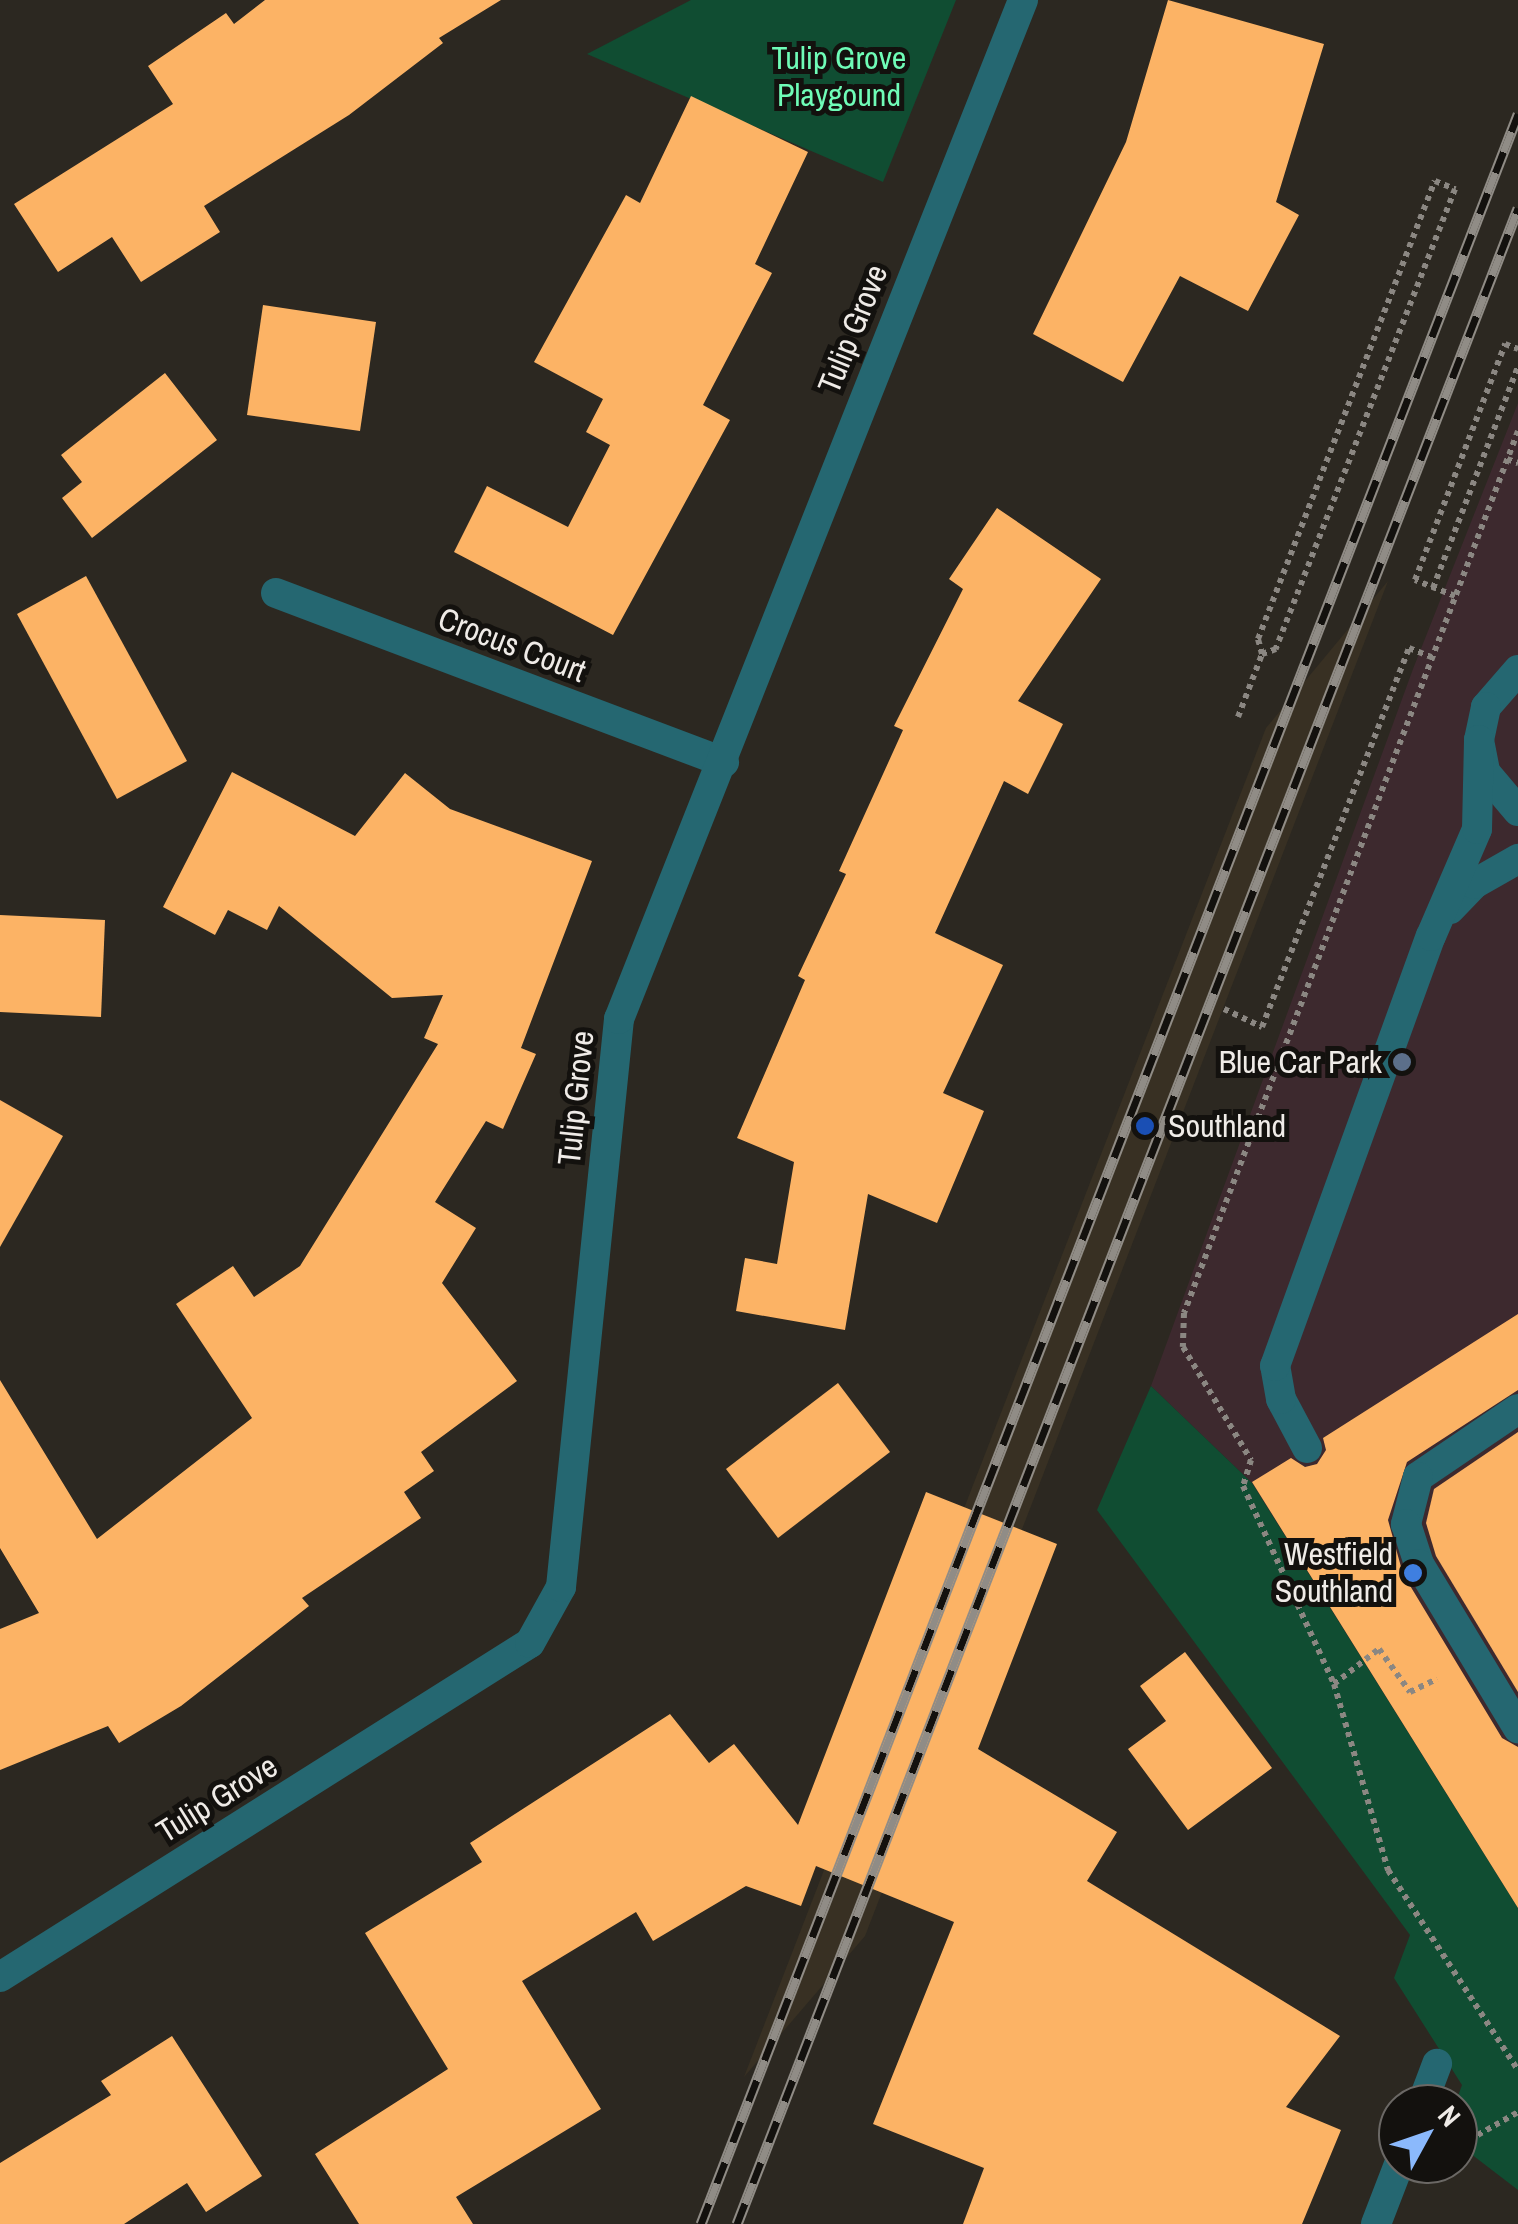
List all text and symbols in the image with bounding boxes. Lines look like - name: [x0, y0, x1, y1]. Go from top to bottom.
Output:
- park label: Tulip Grove Playgound: [772, 40, 906, 115]
- street label: Tulip Grove: [810, 259, 896, 399]
- street label: Crocus Court: [433, 599, 591, 691]
- street label: Tulip Grove: [550, 1029, 602, 1167]
- place label: Blue Car Park: [1219, 1043, 1382, 1081]
- marker: Blue Car Park: [1391, 1051, 1413, 1073]
- place label: Southland: [1168, 1107, 1286, 1145]
- marker: Southland: [1132, 1113, 1158, 1139]
- place label: Westfield Southland: [1275, 1536, 1393, 1611]
- marker: Westfield Southland: [1402, 1562, 1424, 1584]
- street label: Tulip Grove: [150, 1747, 284, 1851]
- north arrow: [1378, 2084, 1478, 2184]
- text: N: [1430, 2097, 1469, 2135]

